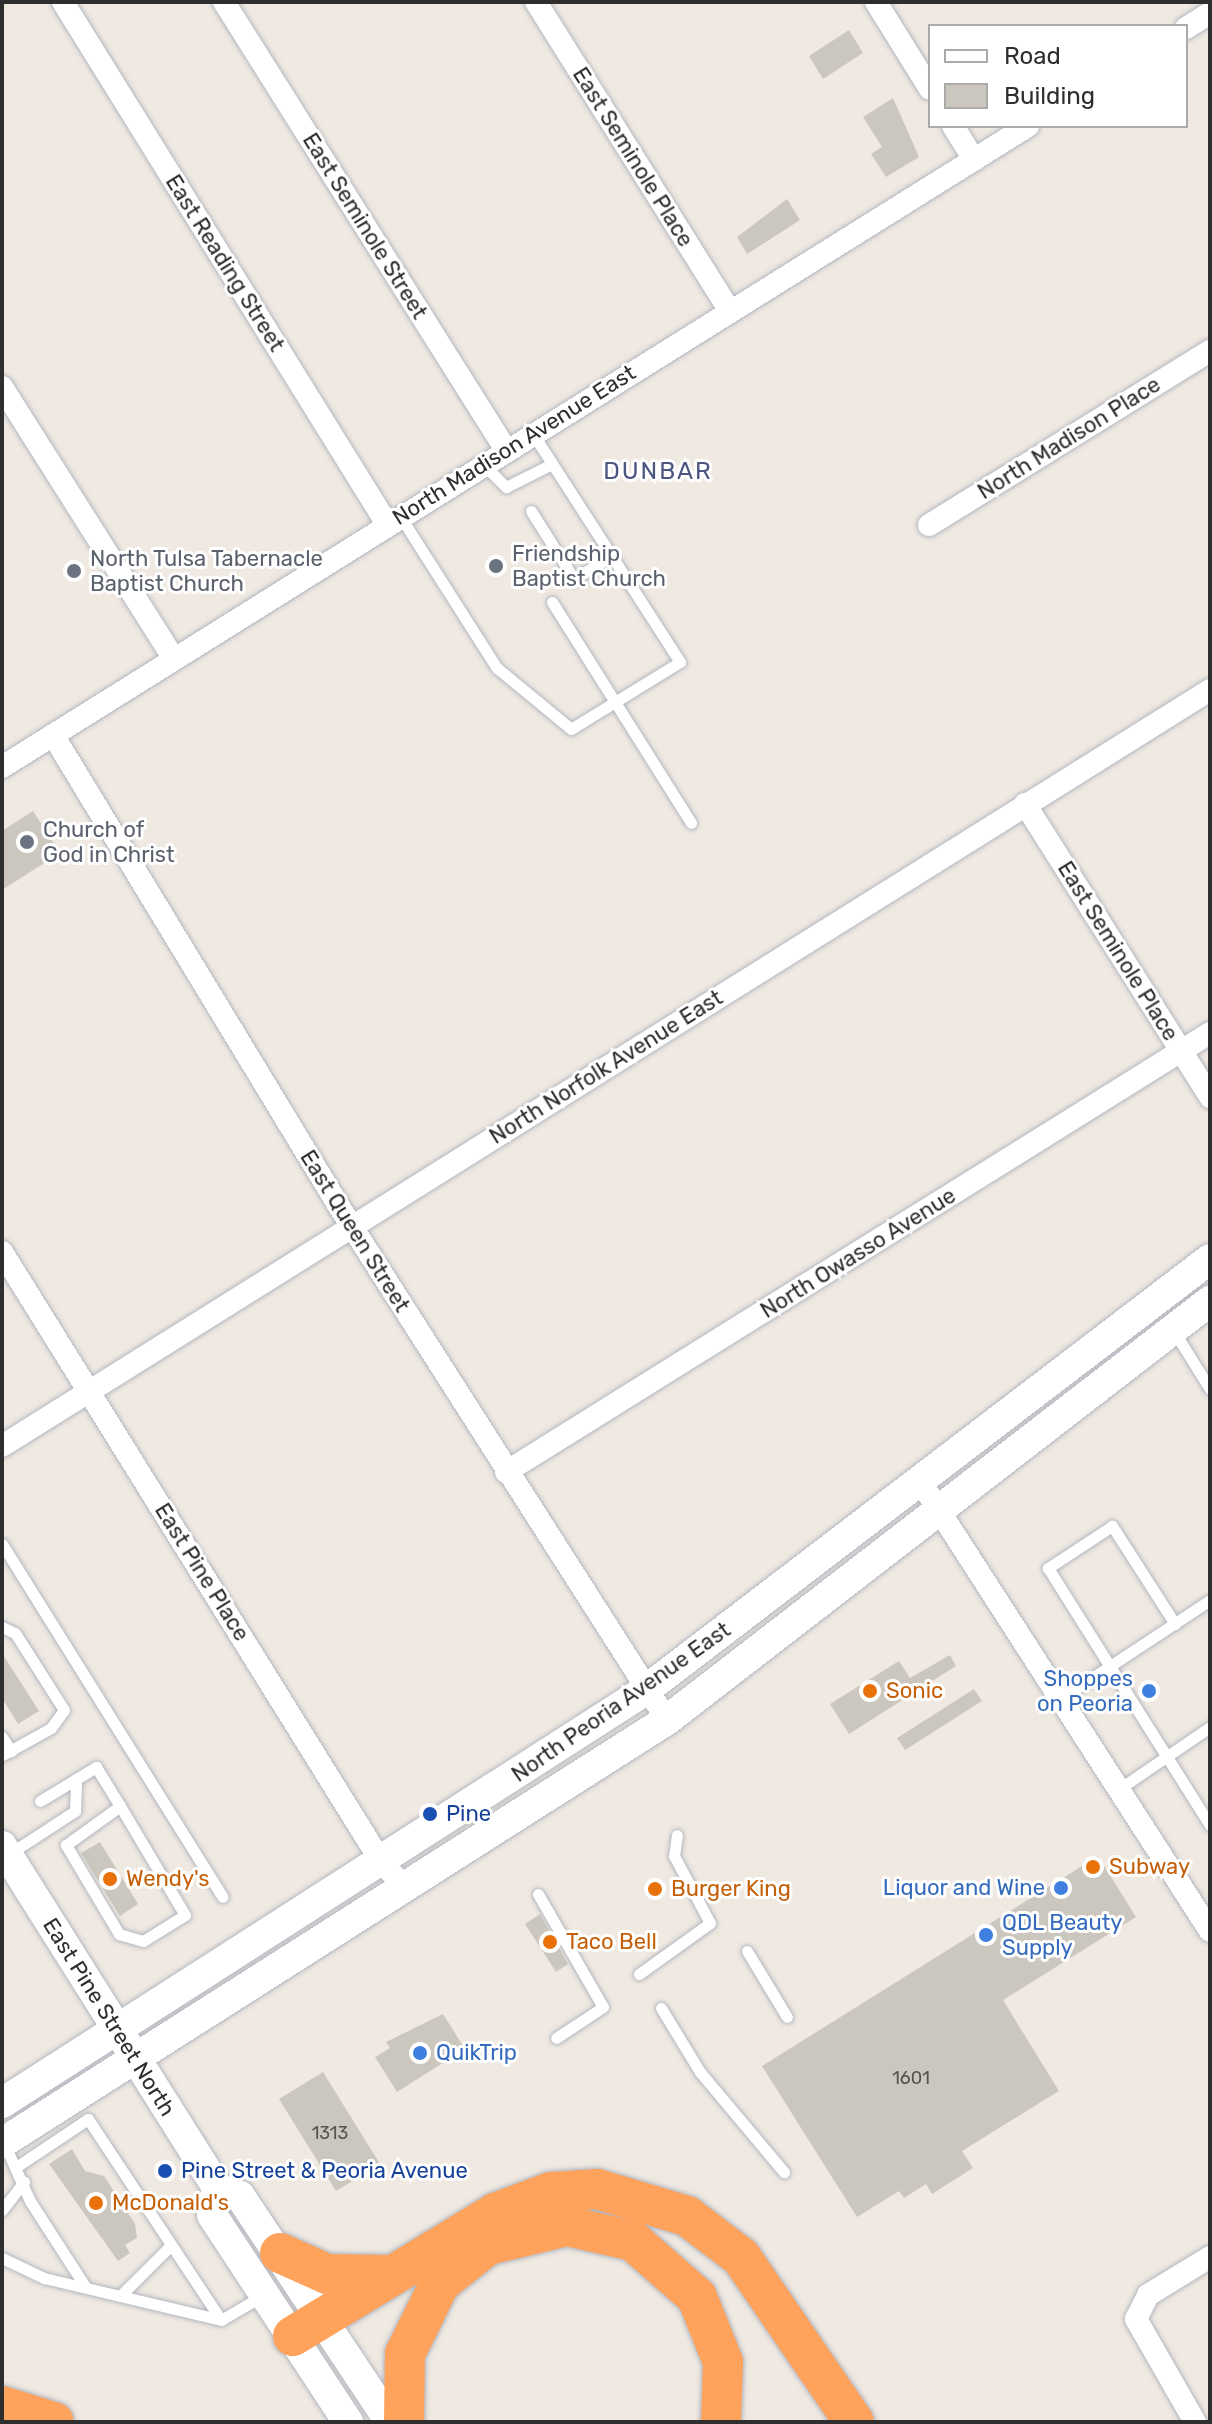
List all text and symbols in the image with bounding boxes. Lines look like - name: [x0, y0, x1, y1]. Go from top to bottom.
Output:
- legend: [928, 24, 1188, 128]
- text: Road: [1004, 42, 1061, 70]
- street label: East Seminole Place: [567, 62, 699, 252]
- text: Building: [1004, 82, 1095, 110]
- street label: East Seminole Street: [297, 128, 433, 324]
- street label: East Reading Street: [160, 170, 290, 356]
- street label: North Madison Avenue East: [387, 359, 641, 531]
- street label: North Madison Place: [973, 371, 1165, 505]
- district label: DUNBAR: [603, 458, 713, 486]
- place label: Friendship Baptist Church: [512, 540, 666, 592]
- place label: North Tulsa Tabernacle Baptist Church: [90, 545, 324, 596]
- marker: Friendship Baptist Church: [487, 557, 505, 575]
- marker: North Tulsa Tabernacle Baptist Church: [65, 562, 83, 580]
- place label: Church of God in Christ: [43, 816, 175, 868]
- marker: Church of God in Christ: [18, 833, 36, 851]
- street label: East Seminole Place: [1052, 856, 1184, 1046]
- street label: North Norfolk Avenue East: [484, 984, 728, 1150]
- street label: East Queen Street: [295, 1145, 415, 1317]
- street label: North Owasso Avenue: [755, 1182, 961, 1324]
- street label: East Pine Place: [149, 1498, 255, 1646]
- street label: North Peoria Avenue East: [506, 1616, 736, 1788]
- place label: Shoppes on Peoria: [1037, 1665, 1133, 1716]
- place label: Sonic: [886, 1678, 943, 1704]
- marker: Sonic: [861, 1682, 879, 1700]
- marker: Shoppes on Peoria: [1140, 1682, 1158, 1700]
- place label: Pine: [446, 1801, 491, 1827]
- marker: Pine: [421, 1805, 439, 1823]
- place label: Subway: [1109, 1854, 1190, 1880]
- marker: Subway: [1084, 1858, 1102, 1876]
- place label: Wendy's: [126, 1866, 210, 1892]
- marker: Wendy's: [101, 1870, 119, 1888]
- place label: Liquor and Wine: [882, 1875, 1045, 1901]
- place label: Burger King: [671, 1876, 791, 1902]
- marker: Liquor and Wine: [1052, 1879, 1070, 1897]
- marker: Burger King: [646, 1880, 664, 1898]
- place label: QDL Beauty Supply: [1002, 1909, 1123, 1960]
- street label: East Pine Street North: [37, 1913, 181, 2121]
- marker: QDL Beauty Supply: [977, 1926, 995, 1944]
- place label: Taco Bell: [566, 1929, 657, 1955]
- marker: Taco Bell: [541, 1933, 559, 1951]
- place label: QuikTrip: [436, 2040, 517, 2066]
- marker: QuikTrip: [411, 2044, 429, 2062]
- house number: 1601: [892, 2067, 930, 2089]
- house number: 1313: [312, 2122, 348, 2144]
- place label: Pine Street & Peoria Avenue: [181, 2158, 468, 2184]
- marker: Pine Street & Peoria Avenue: [156, 2162, 174, 2180]
- place label: McDonald's: [112, 2190, 229, 2216]
- marker: McDonald's: [87, 2194, 105, 2212]

